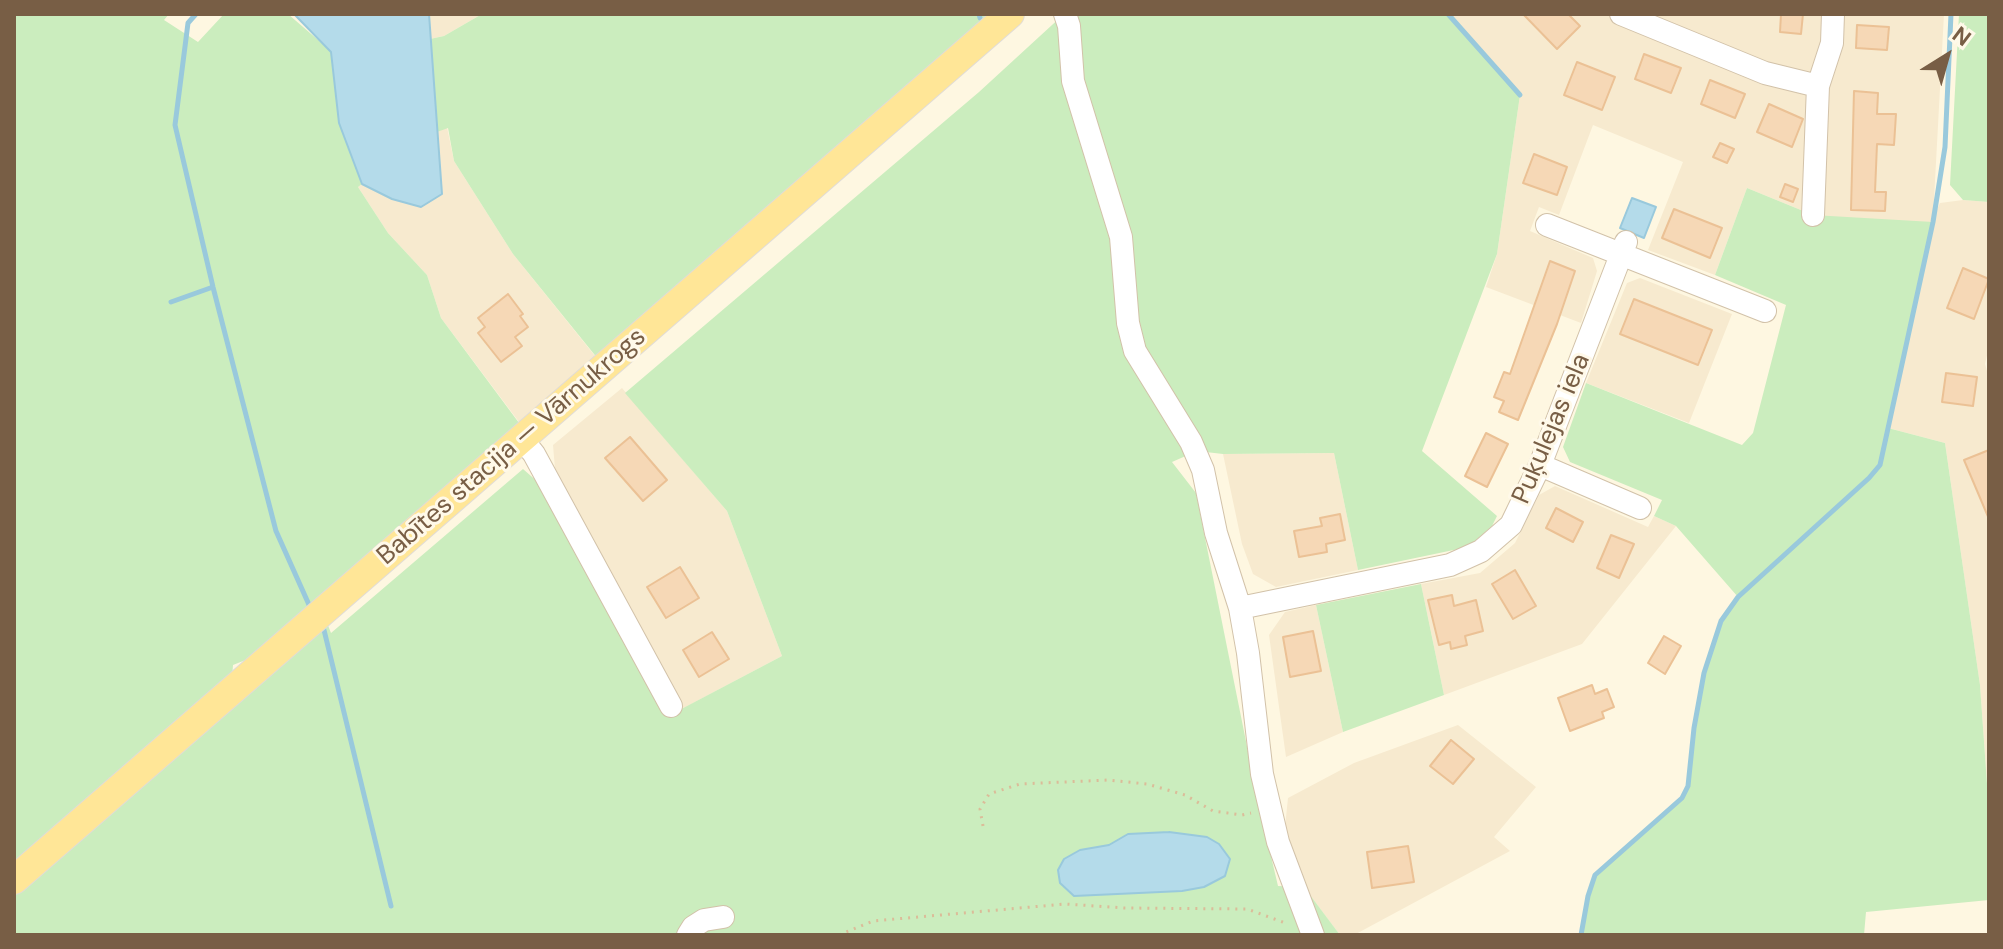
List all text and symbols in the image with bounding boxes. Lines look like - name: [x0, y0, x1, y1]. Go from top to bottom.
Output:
- north arrow: [1907, 16, 1987, 96]
- text: N: [1947, 20, 1977, 53]
- street label: Babītes stacija — Vārnukrogs: [371, 322, 653, 572]
- street label: Puķulejas iela: [1506, 349, 1598, 509]

